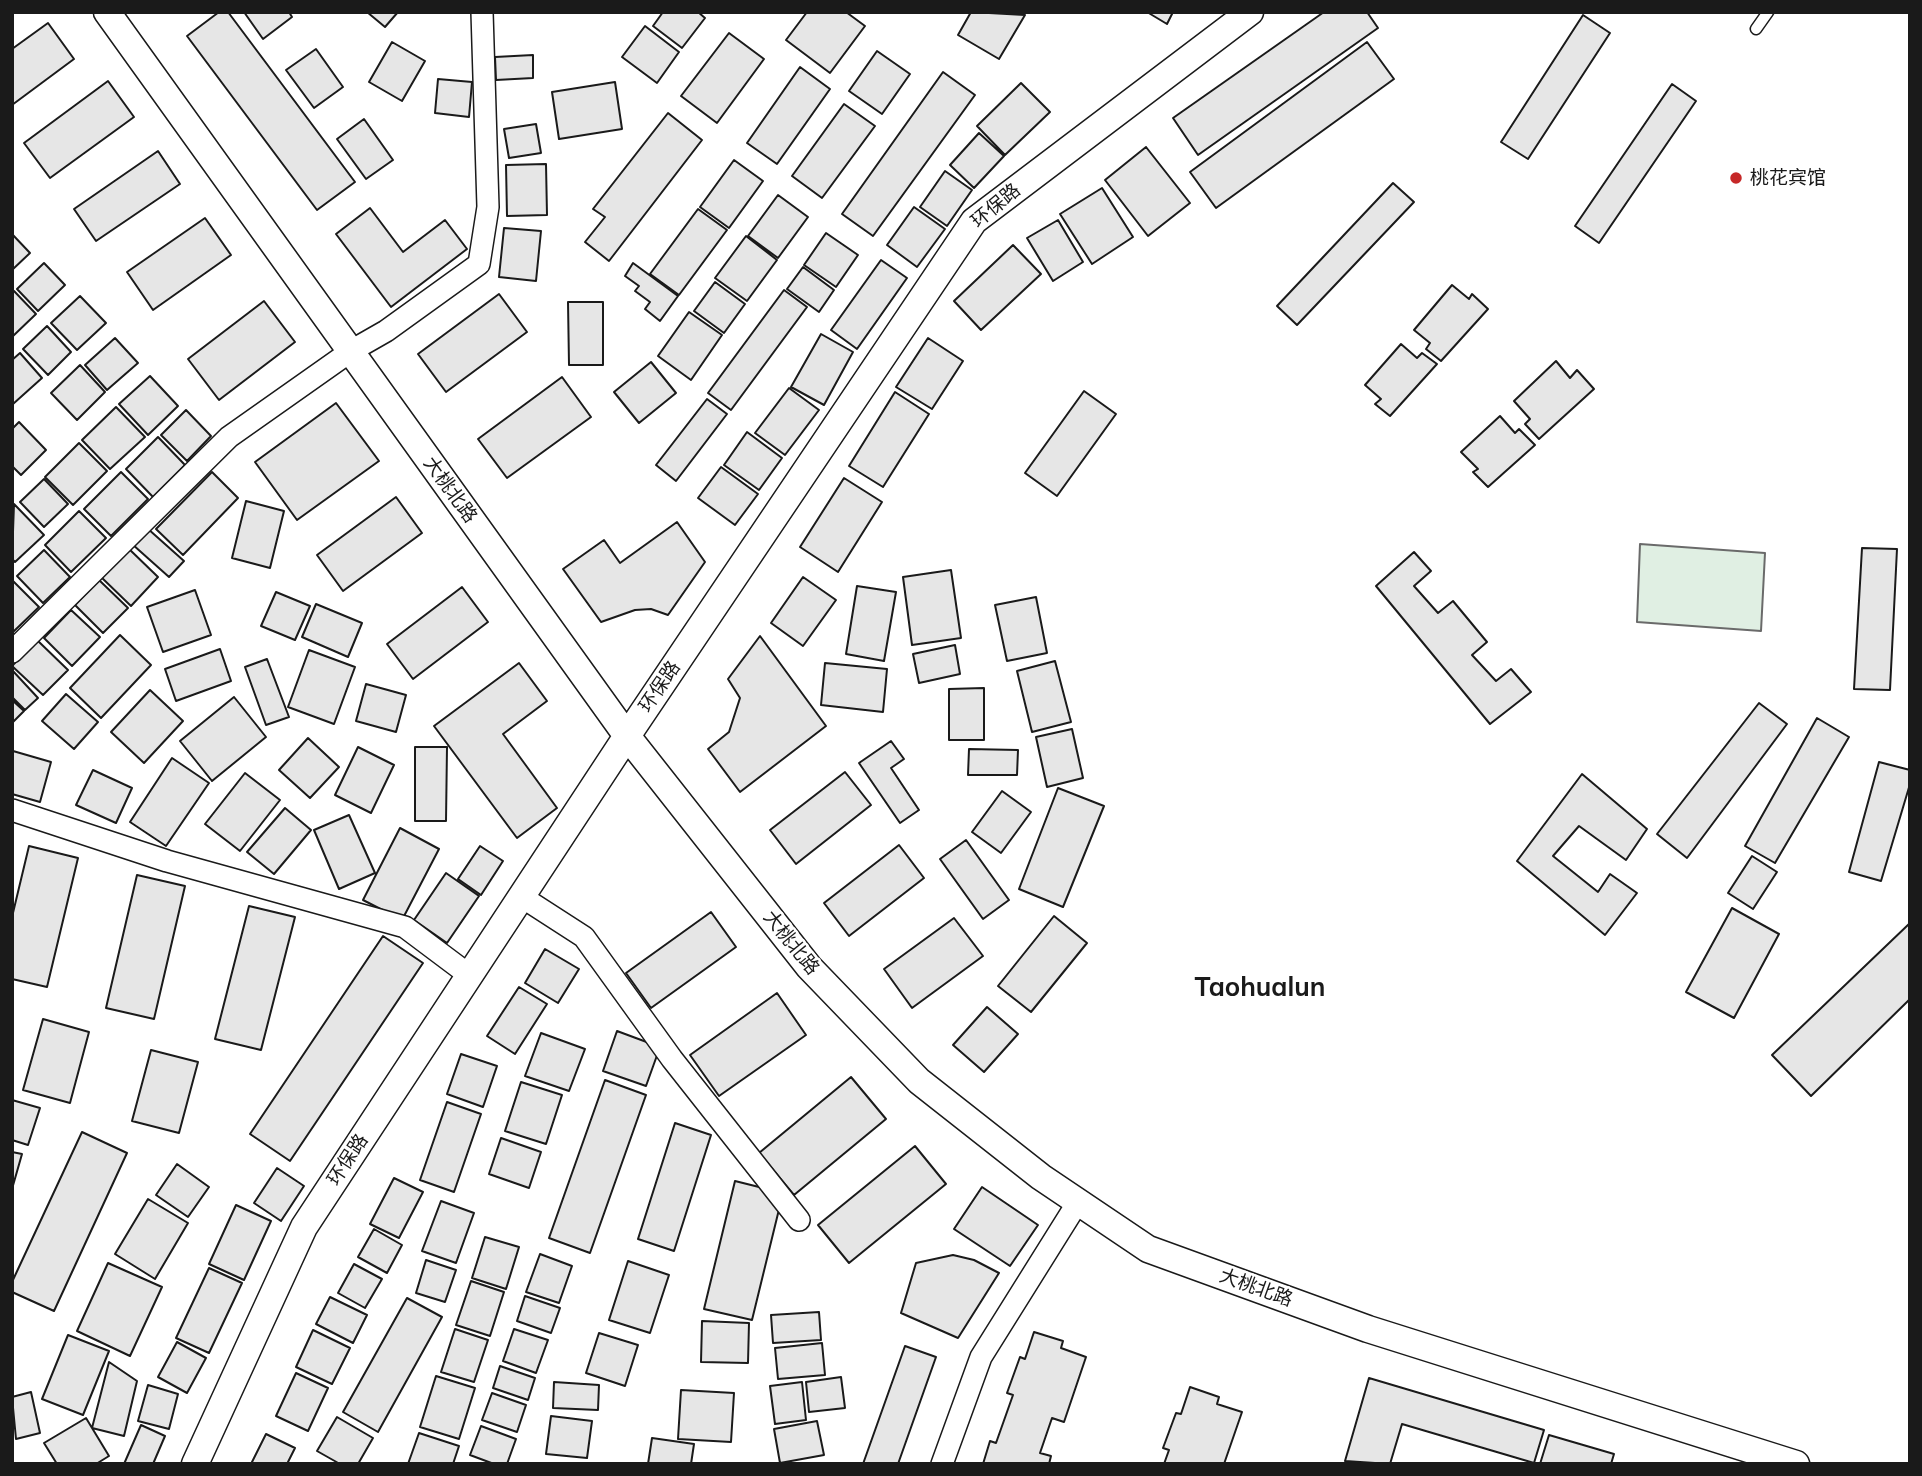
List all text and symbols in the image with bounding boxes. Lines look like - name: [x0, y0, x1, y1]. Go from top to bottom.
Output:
- place label: 桃花宾馆: [1750, 167, 1826, 189]
- marker: 桃花宾馆: [1728, 170, 1744, 186]
- street label: 环保路: [967, 179, 1025, 233]
- street label: 大桃北路: [418, 453, 482, 527]
- street label: 环保路: [635, 657, 685, 717]
- street label: 大桃北路: [758, 906, 824, 980]
- district label: Taohualun: [1195, 972, 1325, 1004]
- street label: 环保路: [323, 1130, 373, 1190]
- street label: 大桃北路: [1216, 1264, 1296, 1312]

